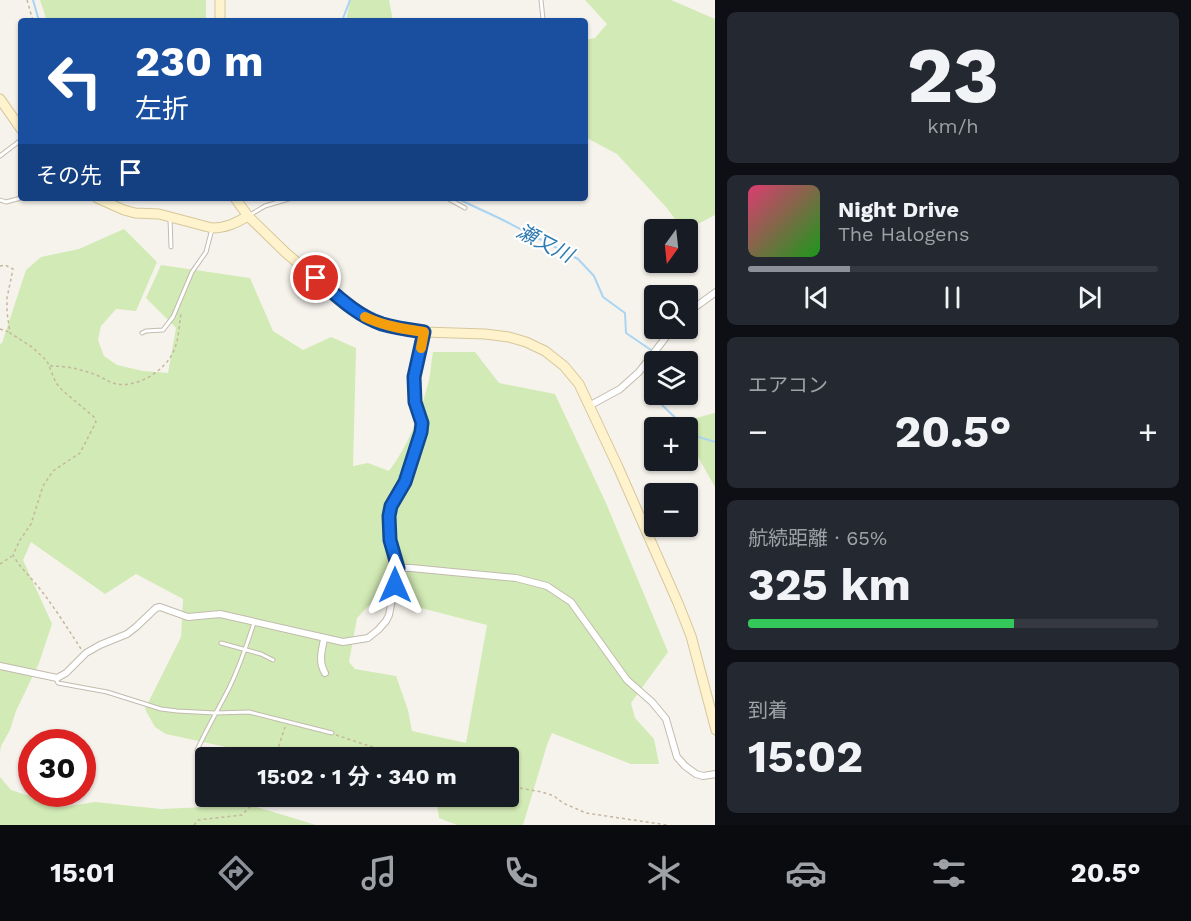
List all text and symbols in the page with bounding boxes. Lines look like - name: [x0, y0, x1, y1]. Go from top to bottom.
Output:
- text: 23: [907, 29, 999, 121]
- text: 230 m: [135, 37, 264, 86]
- icon: left: [36, 42, 114, 120]
- text: 左折: [135, 93, 189, 125]
- text: km/h: [927, 114, 979, 138]
- icon: arrive: [114, 156, 147, 189]
- text: その先: [36, 163, 102, 188]
- text: Night Drive: [838, 197, 959, 222]
- water label: 瀬又川: [513, 219, 579, 268]
- north arrow: [644, 219, 698, 273]
- map controls: [644, 219, 698, 537]
- text: The Halogens: [838, 222, 970, 246]
- pin: [290, 252, 341, 303]
- icon: arrive: [299, 261, 332, 294]
- icon: previous: [800, 281, 833, 314]
- icon: pause: [936, 281, 969, 314]
- icon: next: [1073, 281, 1106, 314]
- button: search: [644, 285, 698, 339]
- button: layers: [644, 351, 698, 405]
- text: エアコン: [748, 373, 828, 397]
- text: 20.5°: [895, 405, 1011, 458]
- text: −: [748, 412, 768, 451]
- text: +: [1138, 412, 1158, 451]
- button: +: [644, 417, 698, 471]
- button: −: [644, 483, 698, 537]
- text: 航続距離 · 65%: [748, 526, 887, 550]
- position arrow: [363, 553, 427, 617]
- text: 325 km: [748, 558, 911, 611]
- text: 到着: [748, 698, 788, 722]
- speed limit sign: 30: [18, 729, 96, 807]
- text: 15:02: [748, 730, 863, 783]
- text: 15:02 · 1 分 · 340 m: [257, 764, 457, 789]
- icon: directions: [215, 852, 257, 894]
- icon: music: [358, 852, 400, 894]
- icon: phone: [500, 852, 542, 894]
- icon: climate: [643, 852, 685, 894]
- icon: car: [785, 852, 827, 894]
- icon: filters: [928, 852, 970, 894]
- text: 15:01: [50, 857, 115, 889]
- text: 20.5°: [1071, 857, 1141, 889]

